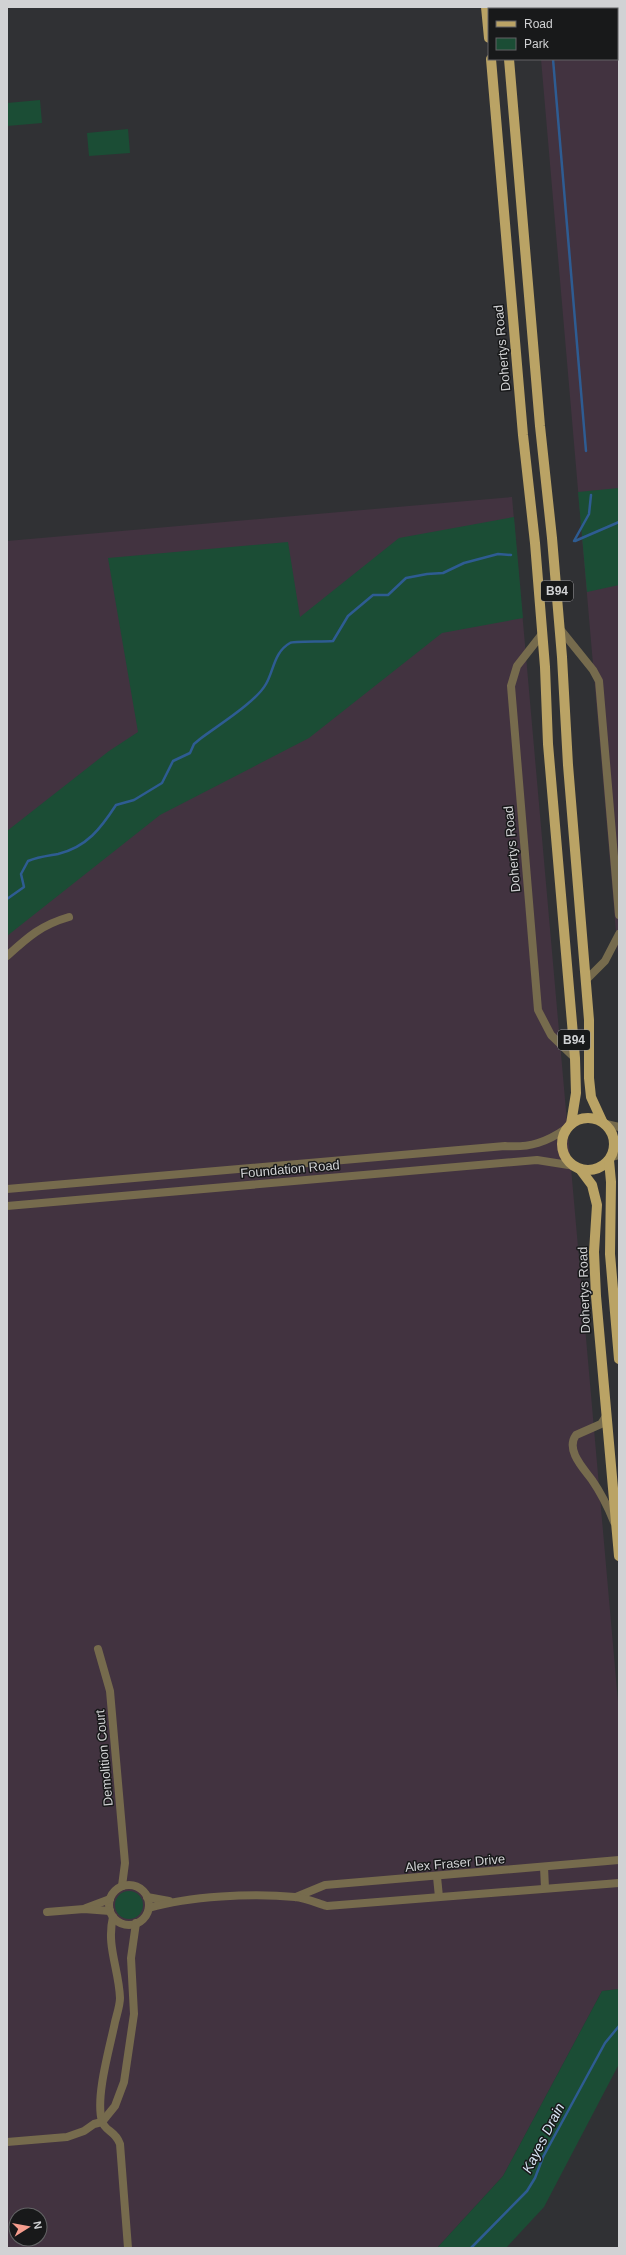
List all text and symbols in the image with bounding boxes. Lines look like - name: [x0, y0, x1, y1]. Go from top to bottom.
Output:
- legend: [488, 8, 618, 60]
- text: Road: [524, 17, 553, 31]
- text: Park: [524, 37, 550, 51]
- street label: Dohertys Road: [491, 304, 513, 392]
- road number: B94: [541, 581, 573, 601]
- street label: Dohertys Road: [501, 805, 523, 893]
- road number: B94: [558, 1030, 590, 1050]
- street label: Foundation Road: [240, 1157, 340, 1181]
- street label: Dohertys Road: [575, 1246, 593, 1334]
- street label: Demolition Court: [92, 1709, 116, 1807]
- street label: Alex Fraser Drive: [404, 1851, 506, 1875]
- water label: Kayes Drain: [519, 2100, 568, 2176]
- north arrow: [8, 2207, 48, 2247]
- text: N: [31, 2220, 44, 2230]

